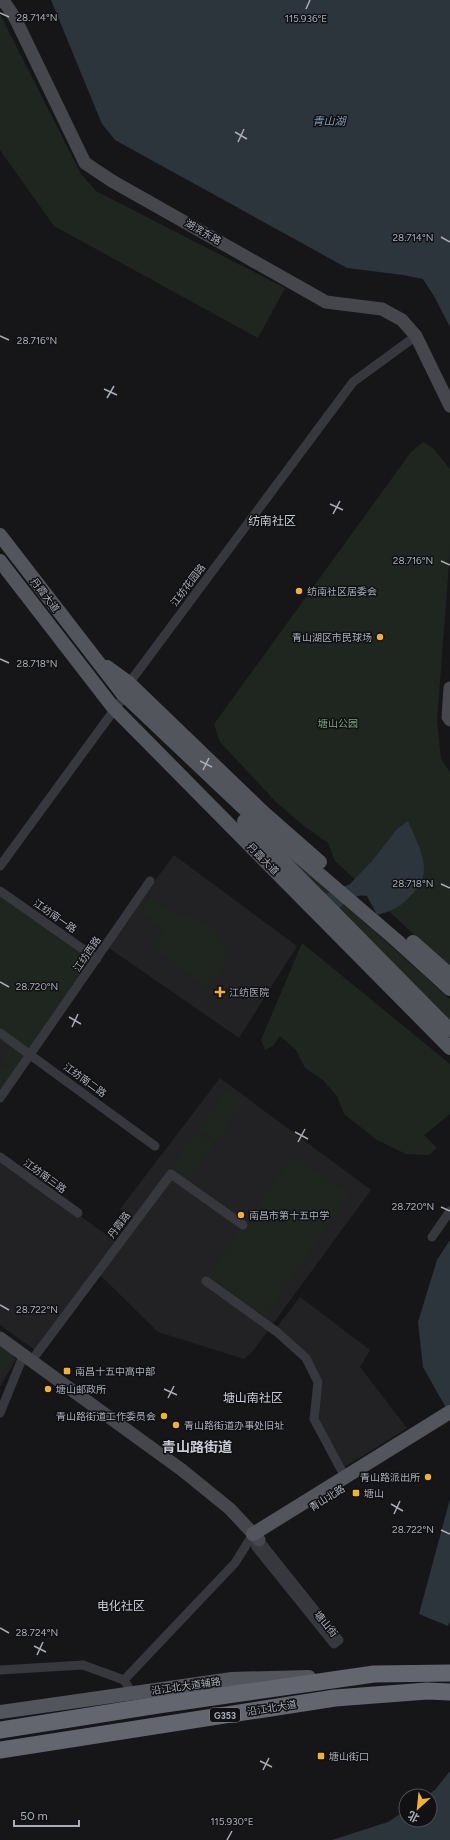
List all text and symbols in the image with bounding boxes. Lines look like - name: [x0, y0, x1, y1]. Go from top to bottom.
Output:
- text: 28.714°N: [17, 11, 57, 24]
- text: 115.936°E: [285, 12, 327, 25]
- water label: 青山湖: [313, 115, 347, 128]
- street label: 湖滨东路: [182, 216, 224, 248]
- text: 28.714°N: [393, 231, 433, 244]
- text: 28.716°N: [17, 334, 57, 347]
- district label: 纺南社区: [248, 514, 296, 528]
- text: 28.716°N: [393, 554, 433, 567]
- street label: 江纺花园路: [168, 561, 208, 609]
- street label: 丹霞大道: [28, 575, 62, 615]
- place label: 纺南社区居委会: [307, 585, 377, 598]
- marker: 纺南社区居委会: [294, 586, 304, 596]
- place label: 青山湖区市民球场: [292, 631, 372, 644]
- marker: 青山湖区市民球场: [375, 632, 385, 642]
- text: 28.718°N: [17, 657, 57, 670]
- park label: 塘山公园: [318, 717, 358, 730]
- street label: 丹霞大道: [244, 840, 282, 878]
- text: 28.718°N: [393, 877, 433, 890]
- street label: 江纺南一路: [31, 896, 79, 936]
- street label: 江纺西路: [70, 934, 104, 974]
- text: 28.720°N: [16, 980, 58, 993]
- marker: 江纺医院: [214, 986, 226, 998]
- place label: 江纺医院: [229, 986, 269, 999]
- street label: 江纺南二路: [61, 1060, 109, 1100]
- street label: 江纺南三路: [21, 1156, 69, 1196]
- text: 28.720°N: [392, 1200, 434, 1213]
- street label: 丹霞路: [105, 1209, 133, 1241]
- place label: 南昌市第十五中学: [249, 1209, 329, 1222]
- marker: 南昌市第十五中学: [236, 1210, 246, 1220]
- text: 28.722°N: [16, 1303, 58, 1316]
- place label: 南昌十五中高中部: [75, 1365, 155, 1378]
- marker: 南昌十五中高中部: [62, 1366, 72, 1376]
- place label: 塘山邮政所: [56, 1383, 106, 1396]
- marker: 塘山邮政所: [43, 1384, 53, 1394]
- district label: 塘山南社区: [223, 1391, 283, 1405]
- place label: 青山路街道工作委员会: [56, 1410, 156, 1423]
- marker: 青山路街道工作委员会: [159, 1411, 169, 1421]
- place label: 青山路街道办事处旧址: [184, 1419, 284, 1432]
- marker: 青山路街道办事处旧址: [171, 1420, 181, 1430]
- district label: 青山路街道: [162, 1439, 232, 1456]
- place label: 青山路派出所: [360, 1471, 420, 1484]
- marker: 青山路派出所: [423, 1472, 433, 1482]
- street label: 青山北路: [307, 1482, 347, 1514]
- place label: 塘山: [364, 1487, 384, 1500]
- marker: 塘山: [351, 1488, 361, 1498]
- text: 28.722°N: [392, 1523, 434, 1536]
- district label: 电化社区: [97, 1599, 145, 1613]
- street label: 塘山街: [312, 1608, 340, 1640]
- text: 28.724°N: [16, 1626, 58, 1639]
- street label: 沿江北大道辅路: [150, 1675, 222, 1697]
- street label: 沿江北大道: [246, 1698, 298, 1718]
- road number: G353: [210, 1708, 240, 1722]
- place label: 塘山街口: [329, 1750, 369, 1763]
- marker: 塘山街口: [316, 1751, 326, 1761]
- north arrow: [398, 1788, 438, 1828]
- scale bar: [14, 1802, 79, 1828]
- text: 北: [406, 1808, 422, 1825]
- text: 50 m: [20, 1809, 48, 1823]
- text: 115.930°E: [210, 1815, 254, 1828]

